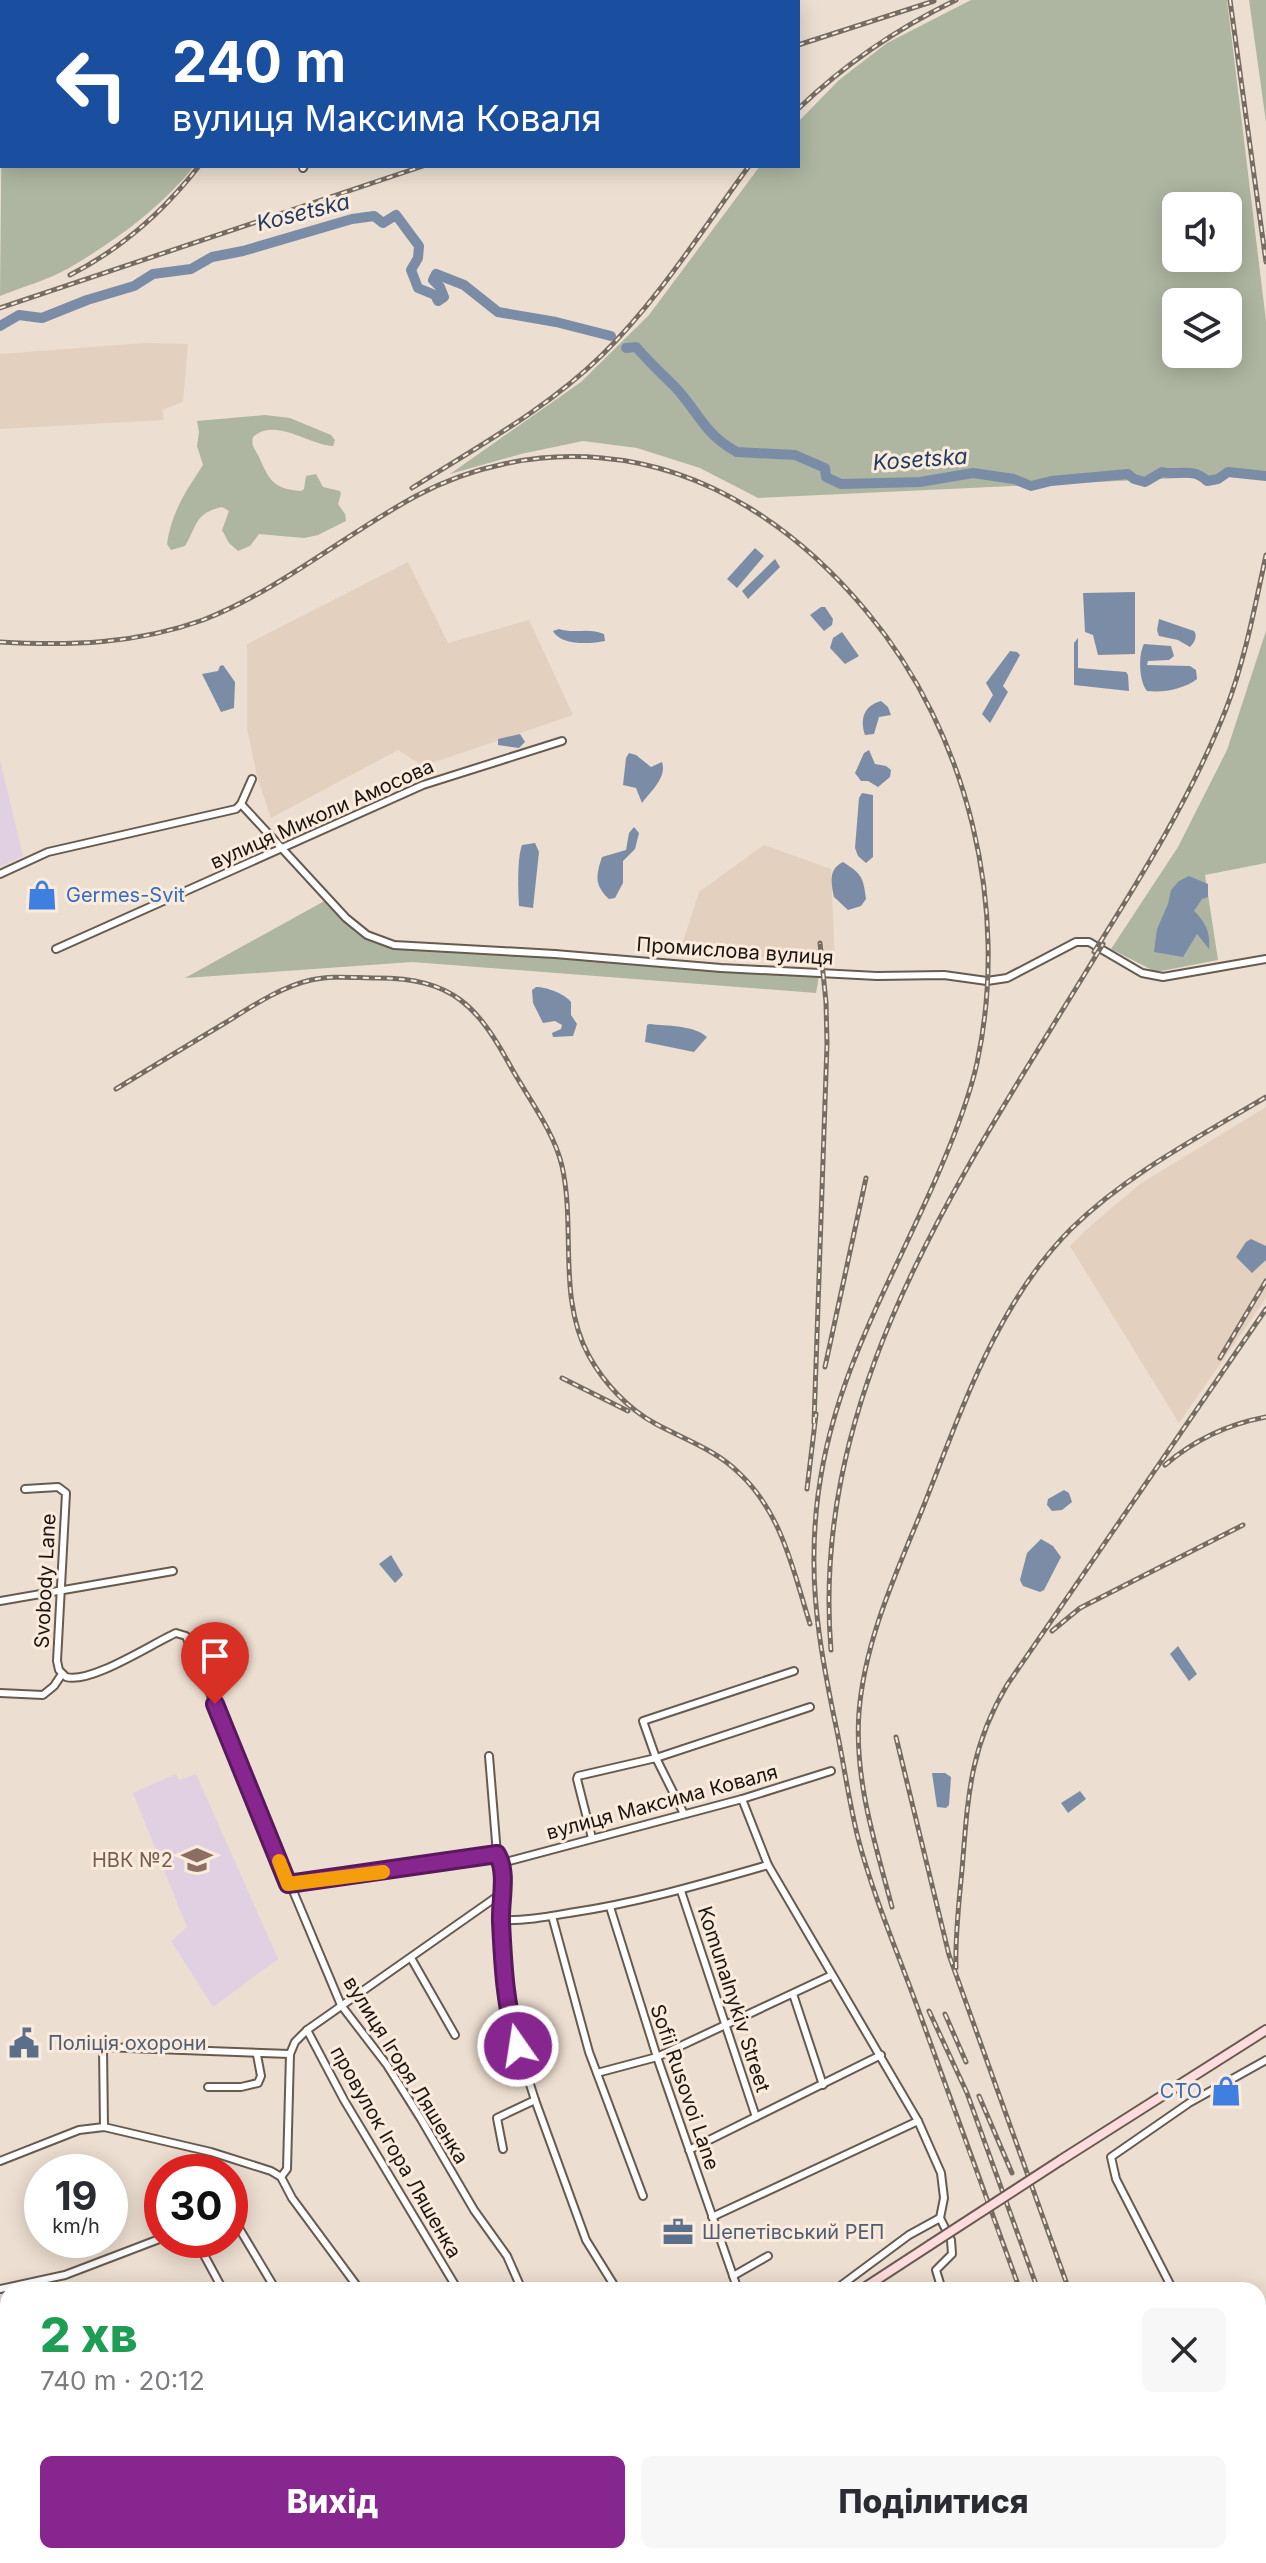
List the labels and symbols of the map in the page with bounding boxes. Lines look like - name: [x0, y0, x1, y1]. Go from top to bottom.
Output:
- water label: Kosetska: [254, 188, 352, 236]
- water label: Kosetska: [872, 443, 968, 475]
- street label: вулиця Миколи Амосова: [207, 754, 437, 874]
- shop icon: Germes-Svit: [25, 878, 59, 912]
- place label: Germes-Svit: [66, 883, 185, 907]
- street label: Промислова вулиця: [636, 932, 834, 970]
- street label: Svobody Lane: [29, 1513, 61, 1649]
- pin: [181, 1622, 249, 1704]
- street label: вулиця Максима Коваля: [544, 1760, 780, 1844]
- school or university icon: НВК №2: [180, 1843, 214, 1877]
- place label: НВК №2: [92, 1848, 173, 1872]
- street label: Komunalnykiv Street: [693, 1903, 776, 2095]
- street label: вулиця Ігоря Ляшенка: [338, 1972, 474, 2168]
- street label: Sofii Rusovoi Lane: [645, 2001, 725, 2173]
- position arrow: [476, 2004, 560, 2088]
- public building icon: Поліція охорони: [7, 2026, 41, 2060]
- place label: Поліція охорони: [48, 2031, 207, 2055]
- street label: провулок Ігора Ляшенка: [325, 2042, 467, 2262]
- shop icon: СТО: [1209, 2074, 1243, 2108]
- place label: СТО: [1160, 2079, 1202, 2103]
- speed limit sign: 30: [144, 2154, 248, 2258]
- office icon: Шепетівський РЕП: [661, 2215, 695, 2249]
- place label: Шепетівський РЕП: [702, 2220, 884, 2244]

